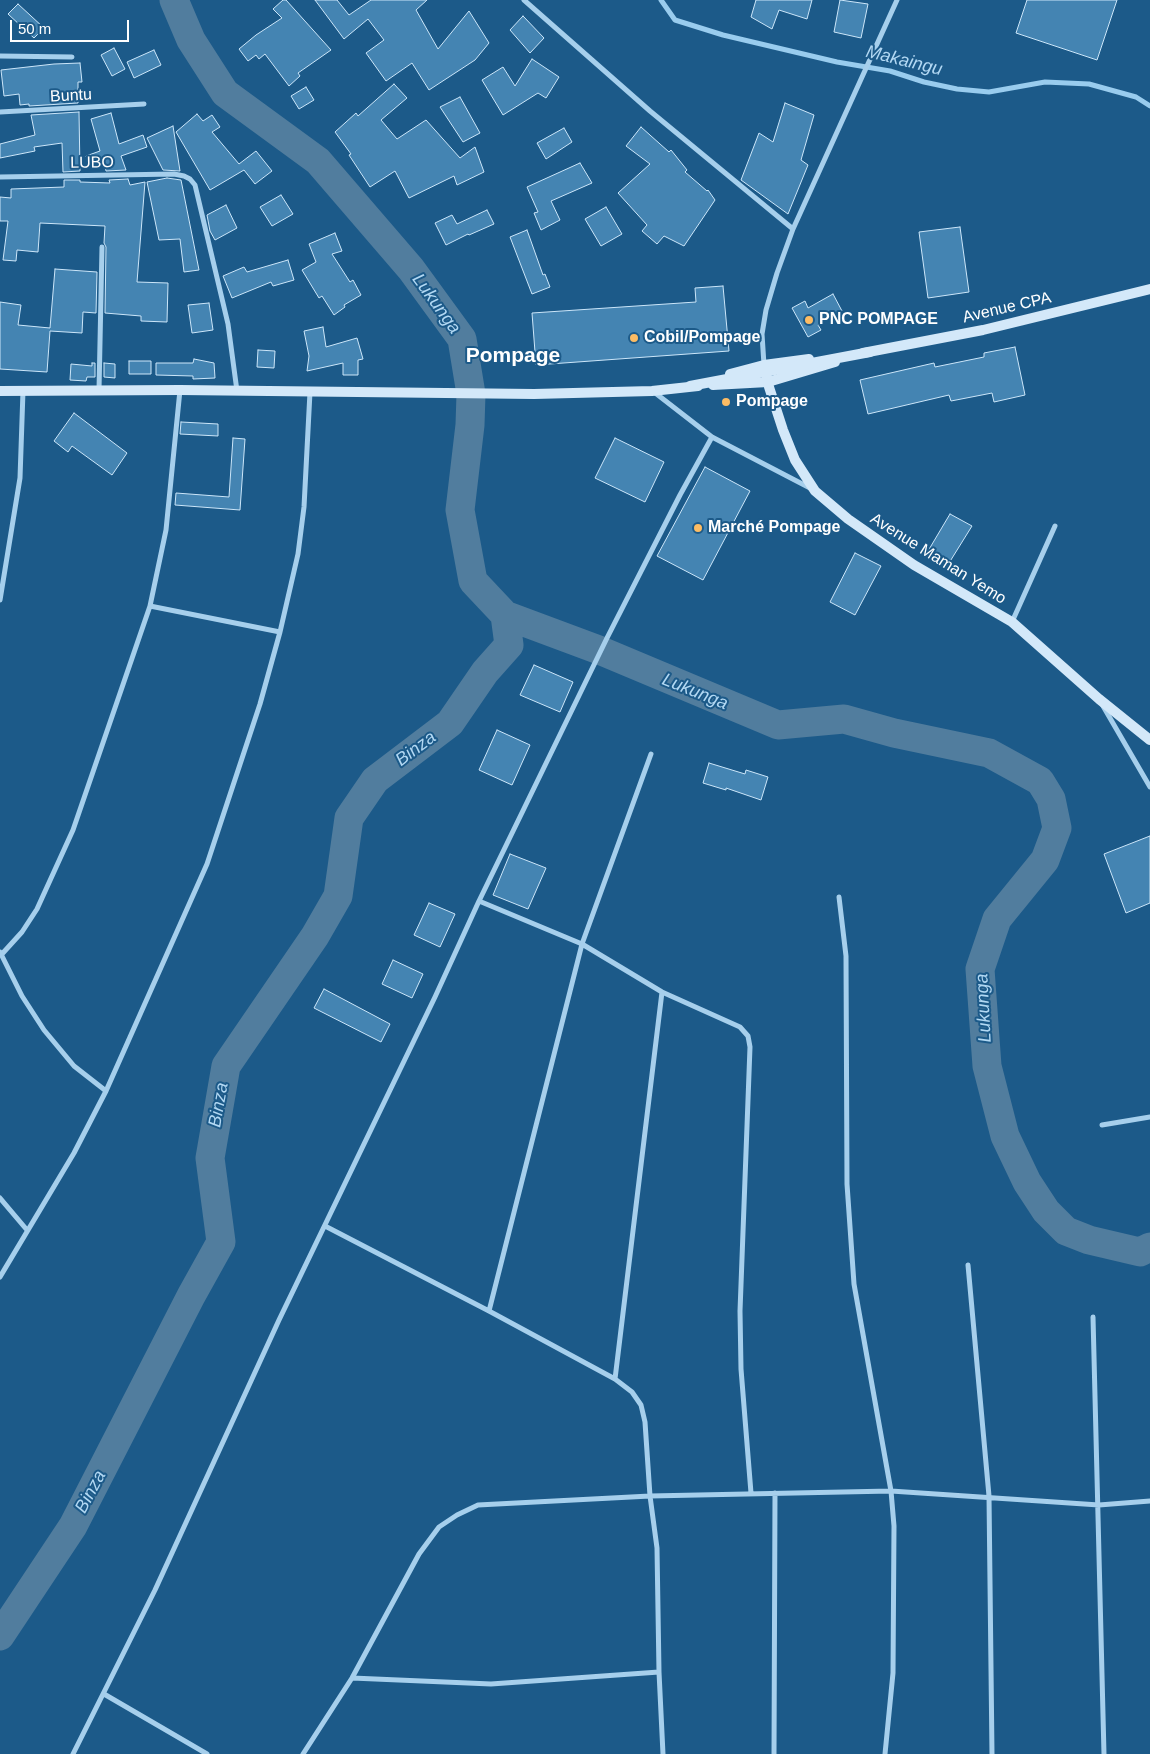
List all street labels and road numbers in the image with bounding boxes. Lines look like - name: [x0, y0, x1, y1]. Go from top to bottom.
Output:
- street label: Buntu: [50, 85, 92, 107]
- street label: LUBO: [70, 153, 114, 173]
- street label: Avenue CPA: [961, 289, 1053, 327]
- street label: Avenue Maman Yemo: [867, 509, 1009, 609]

